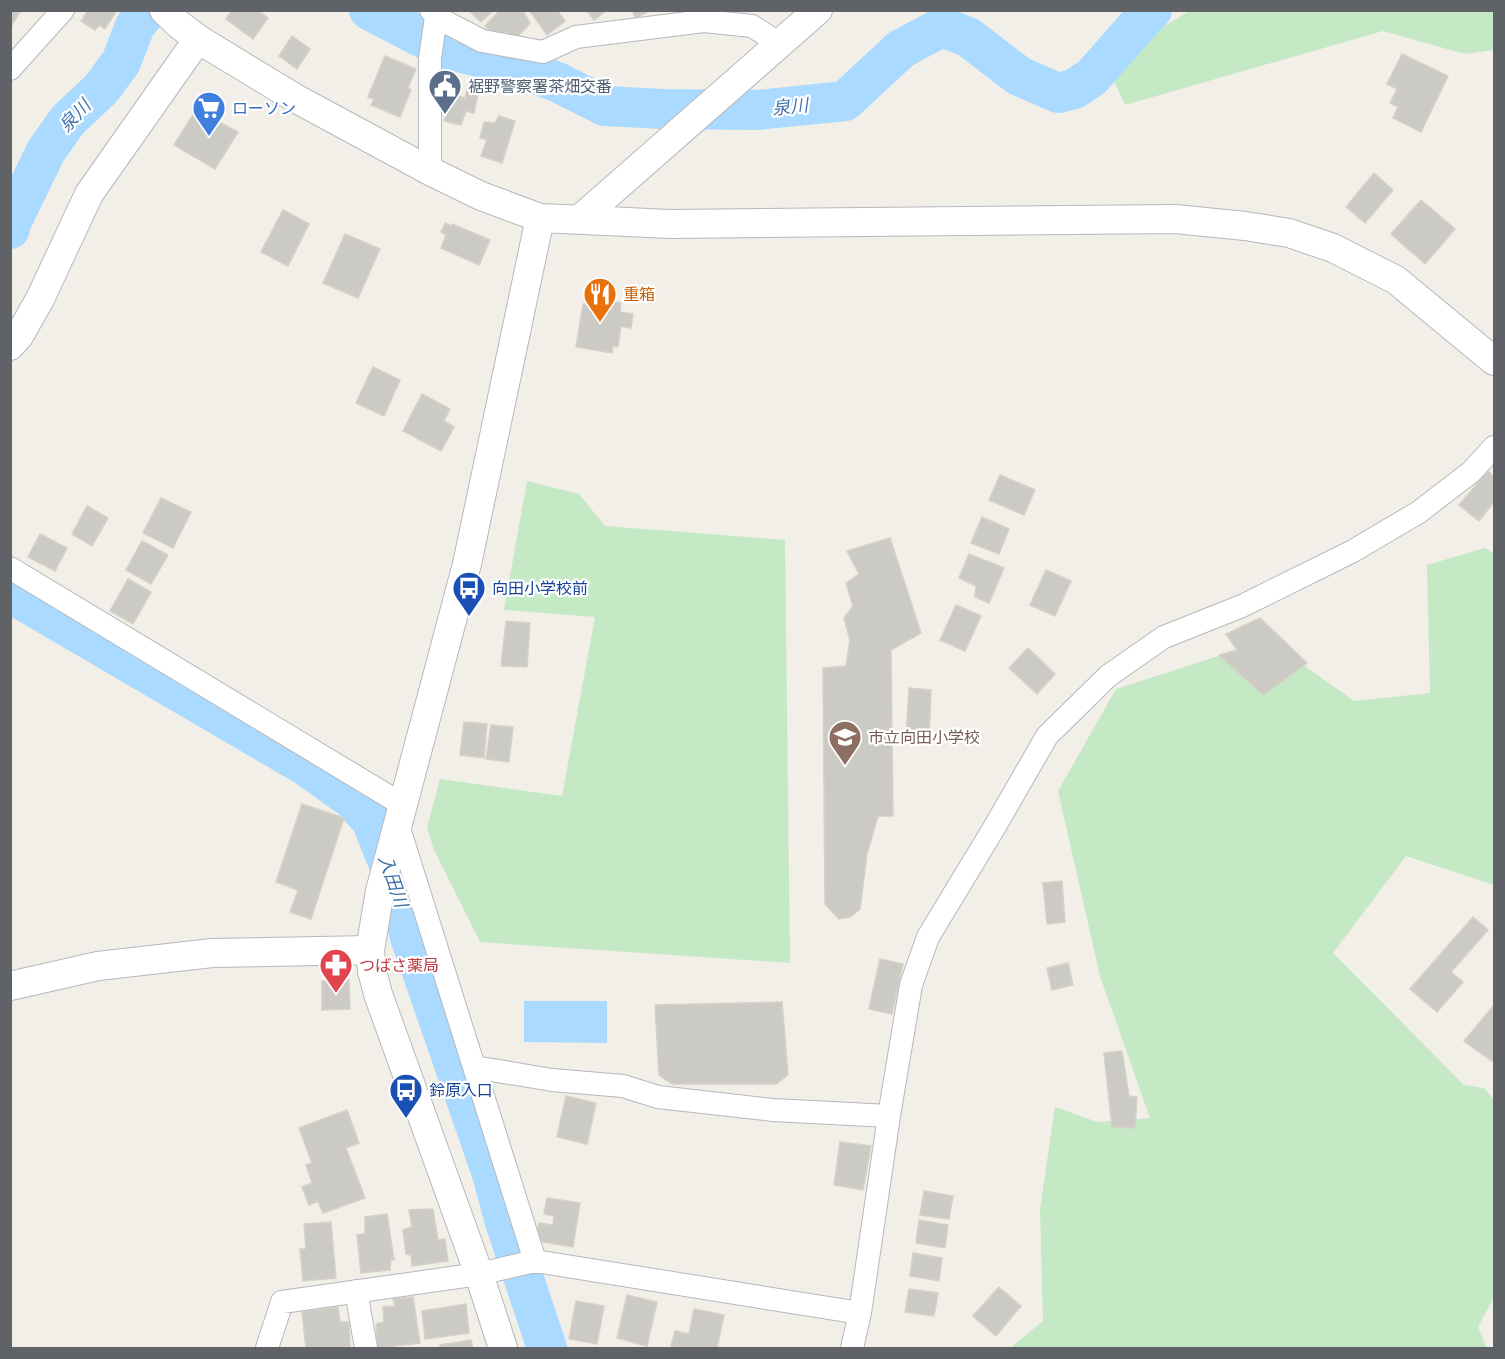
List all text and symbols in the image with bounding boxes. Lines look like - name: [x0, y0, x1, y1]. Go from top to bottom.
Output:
- public building icon: 裾野警察署茶畑交番: [427, 68, 463, 115]
- place label: 裾野警察署茶畑交番: [468, 76, 612, 97]
- supermarket icon: ローソン: [191, 90, 227, 137]
- water label: 泉川: [54, 93, 97, 137]
- water label: 泉川: [771, 93, 811, 121]
- place label: ローソン: [232, 98, 296, 119]
- restaurant icon: 重箱: [582, 276, 618, 323]
- place label: 重箱: [623, 284, 655, 305]
- bus stop icon: 向田小学校前: [451, 570, 487, 617]
- place label: 向田小学校前: [492, 578, 588, 599]
- school or university icon: 市立向田小学校: [827, 719, 863, 766]
- place label: 市立向田小学校: [868, 727, 980, 748]
- water label: 入田川: [373, 852, 414, 912]
- pharmacy icon: つばさ薬局: [318, 947, 354, 994]
- place label: つばさ薬局: [359, 955, 439, 976]
- bus stop icon: 鈴原入口: [388, 1072, 424, 1119]
- place label: 鈴原入口: [429, 1080, 493, 1101]

